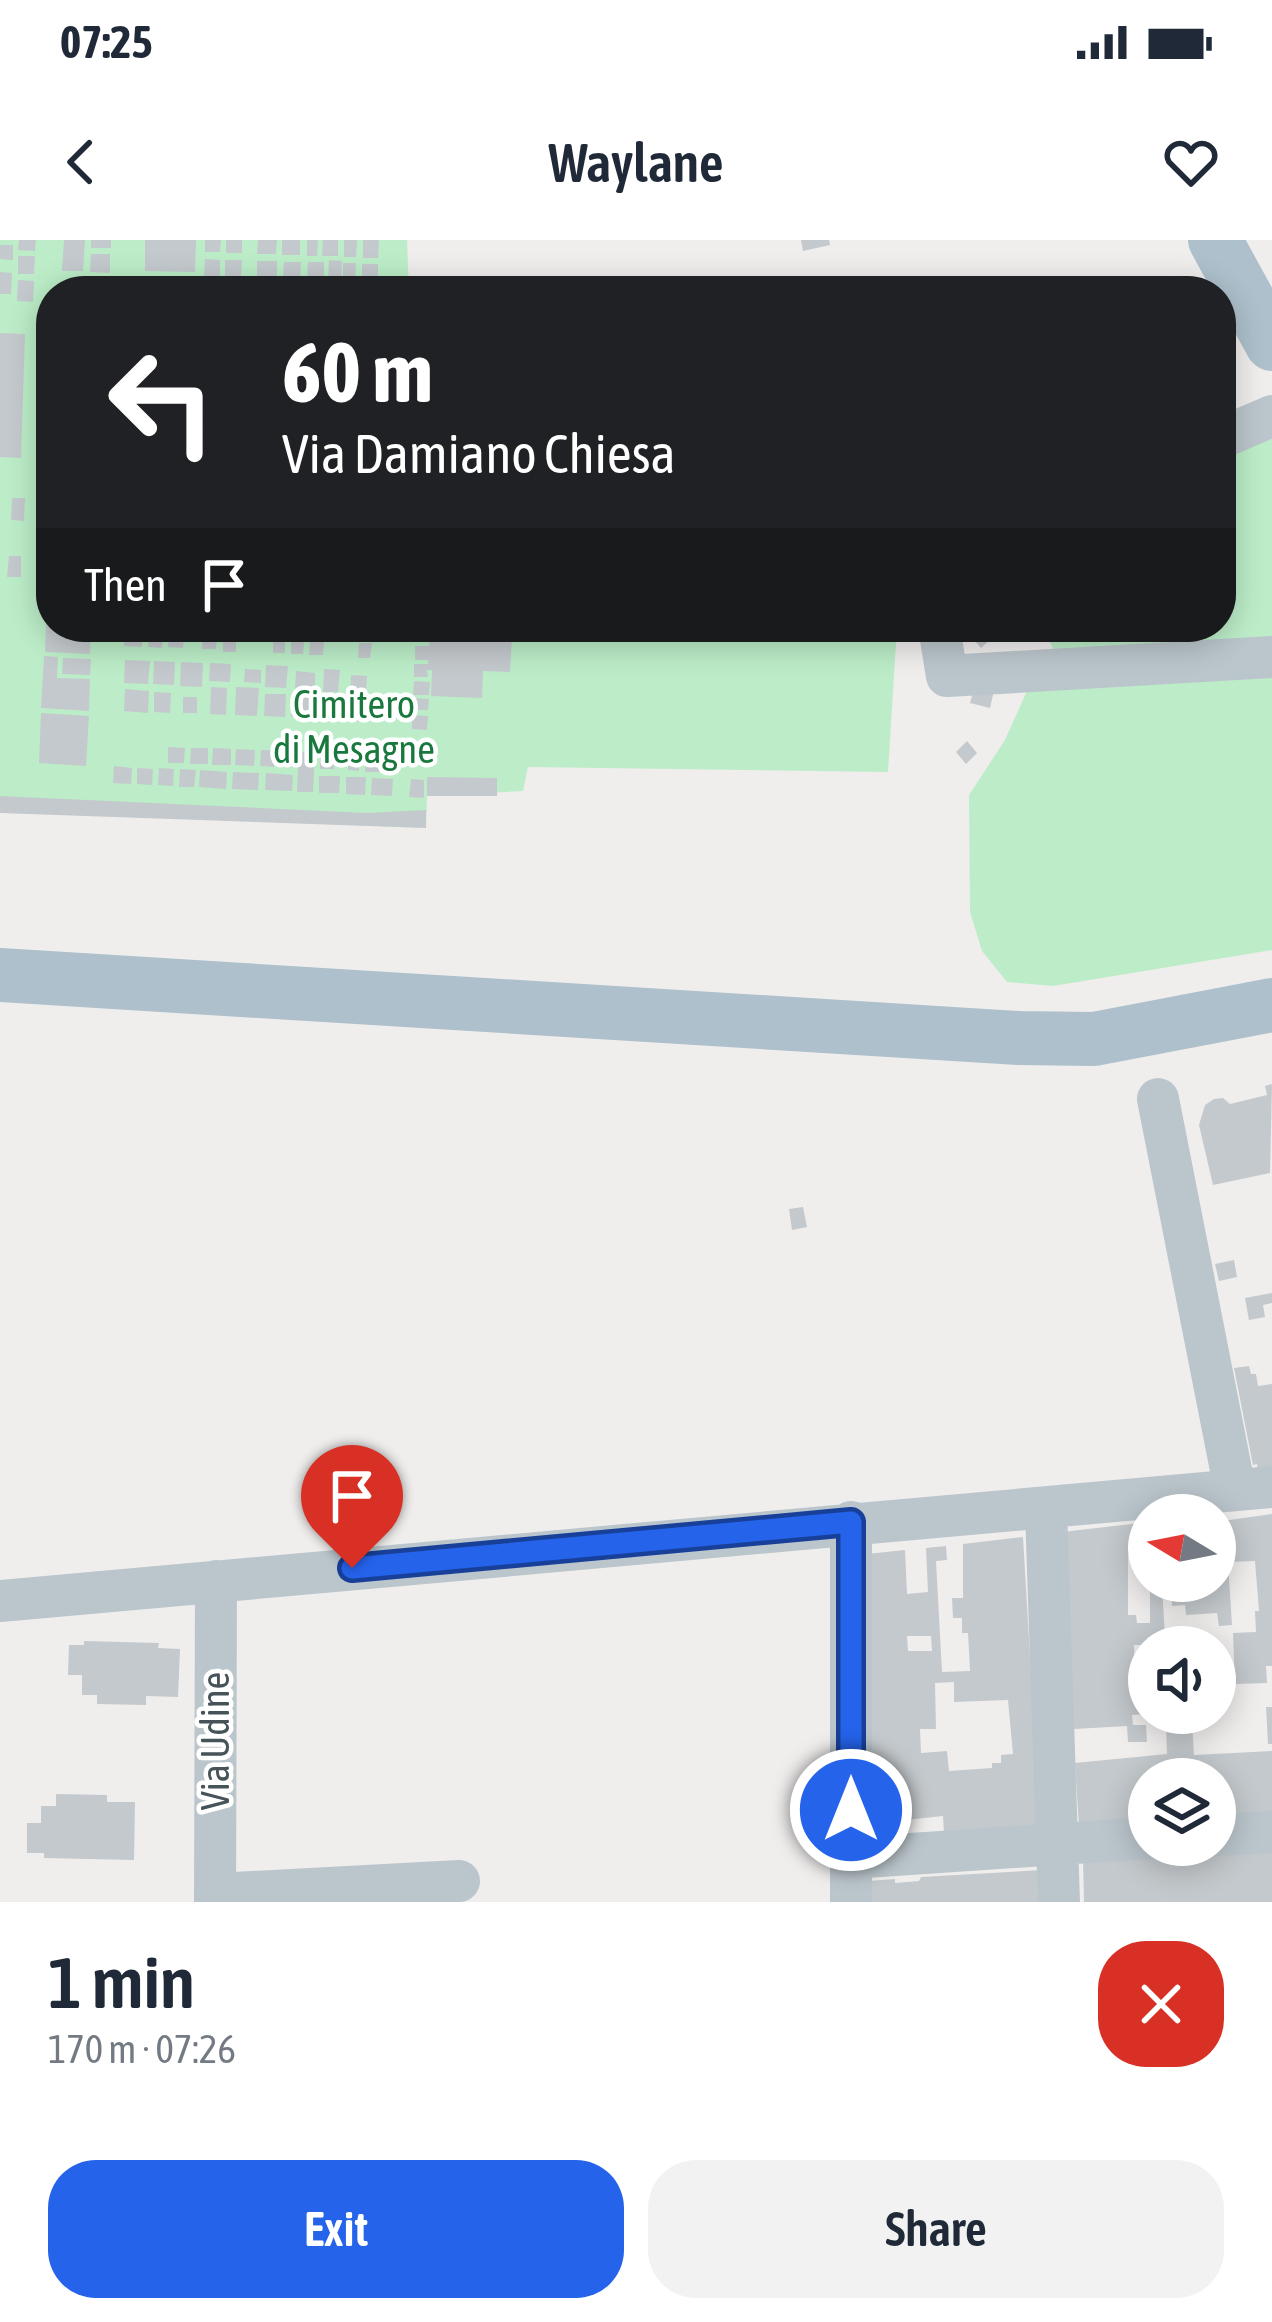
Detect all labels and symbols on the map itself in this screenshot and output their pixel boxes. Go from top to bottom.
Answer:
park label: Cimitero di Mesagne [273,682,435,771]
pin [301,1445,403,1568]
north arrow [1128,1494,1236,1602]
street label: Via Udine [193,1672,237,1810]
position arrow [788,1747,914,1873]

